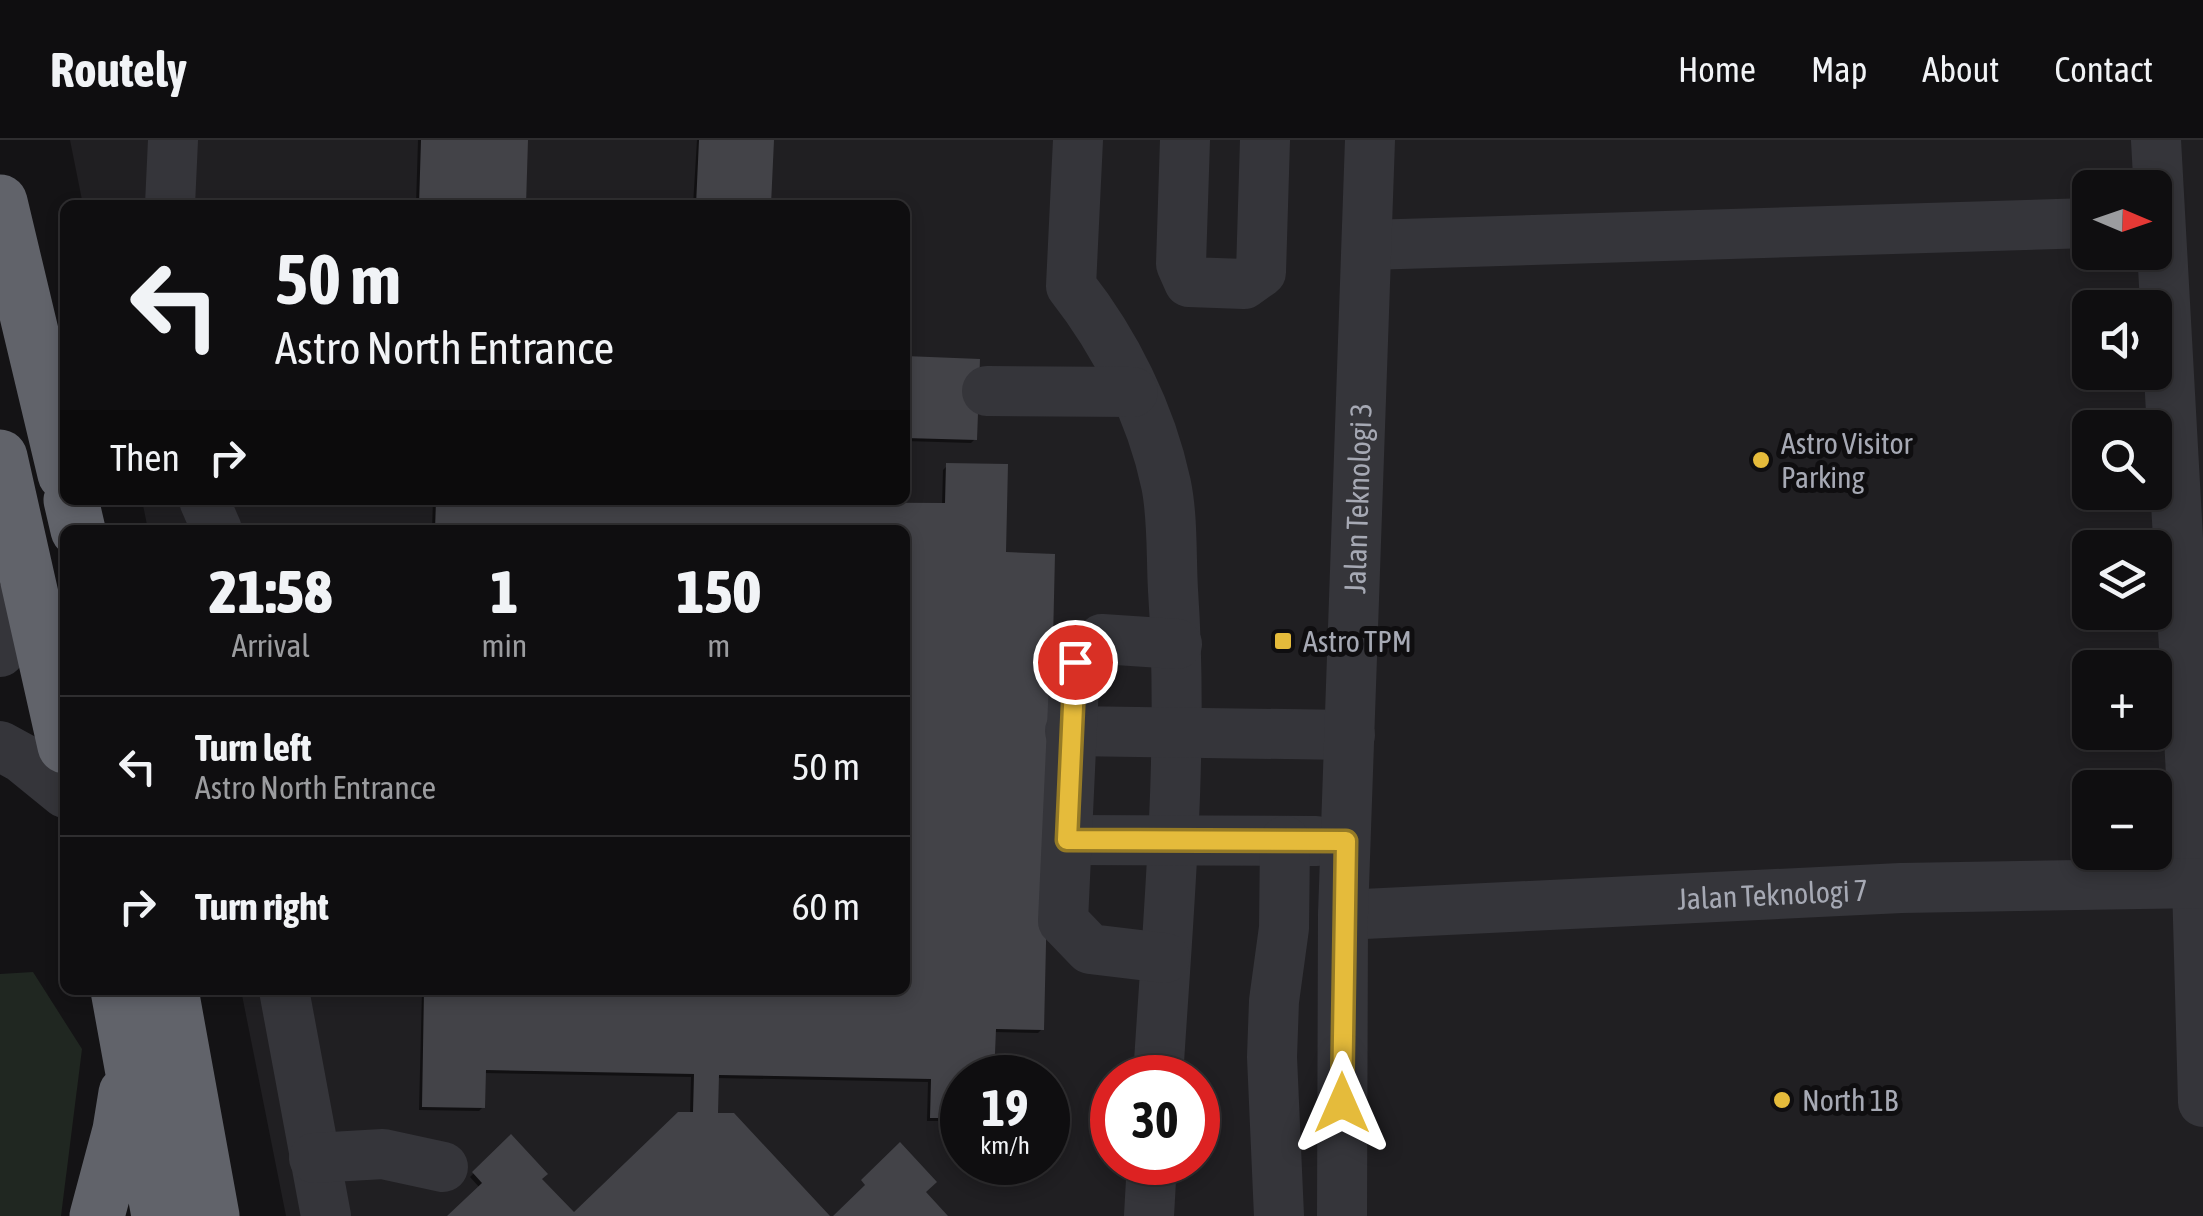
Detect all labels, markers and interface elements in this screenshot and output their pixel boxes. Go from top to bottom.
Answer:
text: Routely [50,42,187,97]
text: Home [1678,49,1756,89]
text: Map [1811,49,1867,89]
text: About [1922,49,1999,89]
text: Contact [2054,49,2153,89]
north arrow [2072,170,2172,270]
map controls [2072,170,2172,870]
text: 50 m [275,239,401,319]
icon: left [110,240,240,370]
button: sound [2072,290,2172,390]
text: Astro North Entrance [275,322,614,374]
street label: Jalan Teknologi 3 [1337,402,1378,594]
button: search [2072,410,2172,510]
place label: Astro Visitor Parking [1781,426,1914,494]
icon: right [200,430,255,485]
text: Then [110,436,180,479]
marker: Astro Visitor Parking [1750,449,1772,471]
button: layers [2072,530,2172,630]
text: 21:58 [209,557,332,626]
text: 1 [490,557,519,626]
text: 150 [676,557,761,626]
pin [1033,620,1118,705]
place label: Astro TPM [1303,624,1412,658]
text: Arrival [232,627,310,664]
text: min [481,627,527,664]
text: m [707,627,730,664]
marker: Astro TPM [1272,630,1294,652]
icon: arrive [1048,635,1103,690]
button: + [2072,650,2172,750]
text: Turn left [195,726,311,769]
icon: left [110,739,165,794]
text: 50 m [792,745,860,788]
text: Astro North Entrance [195,769,436,806]
button: − [2072,770,2172,870]
street label: Jalan Teknologi 7 [1676,873,1869,916]
icon: right [110,879,165,934]
text: Turn right [195,885,329,928]
text: 60 m [792,885,860,928]
position arrow [1290,1051,1394,1155]
speed limit sign: 30 [1090,1055,1220,1185]
text: 19 [981,1079,1028,1137]
place label: North 1B [1802,1083,1898,1117]
marker: North 1B [1771,1089,1793,1111]
text: km/h [980,1131,1030,1159]

